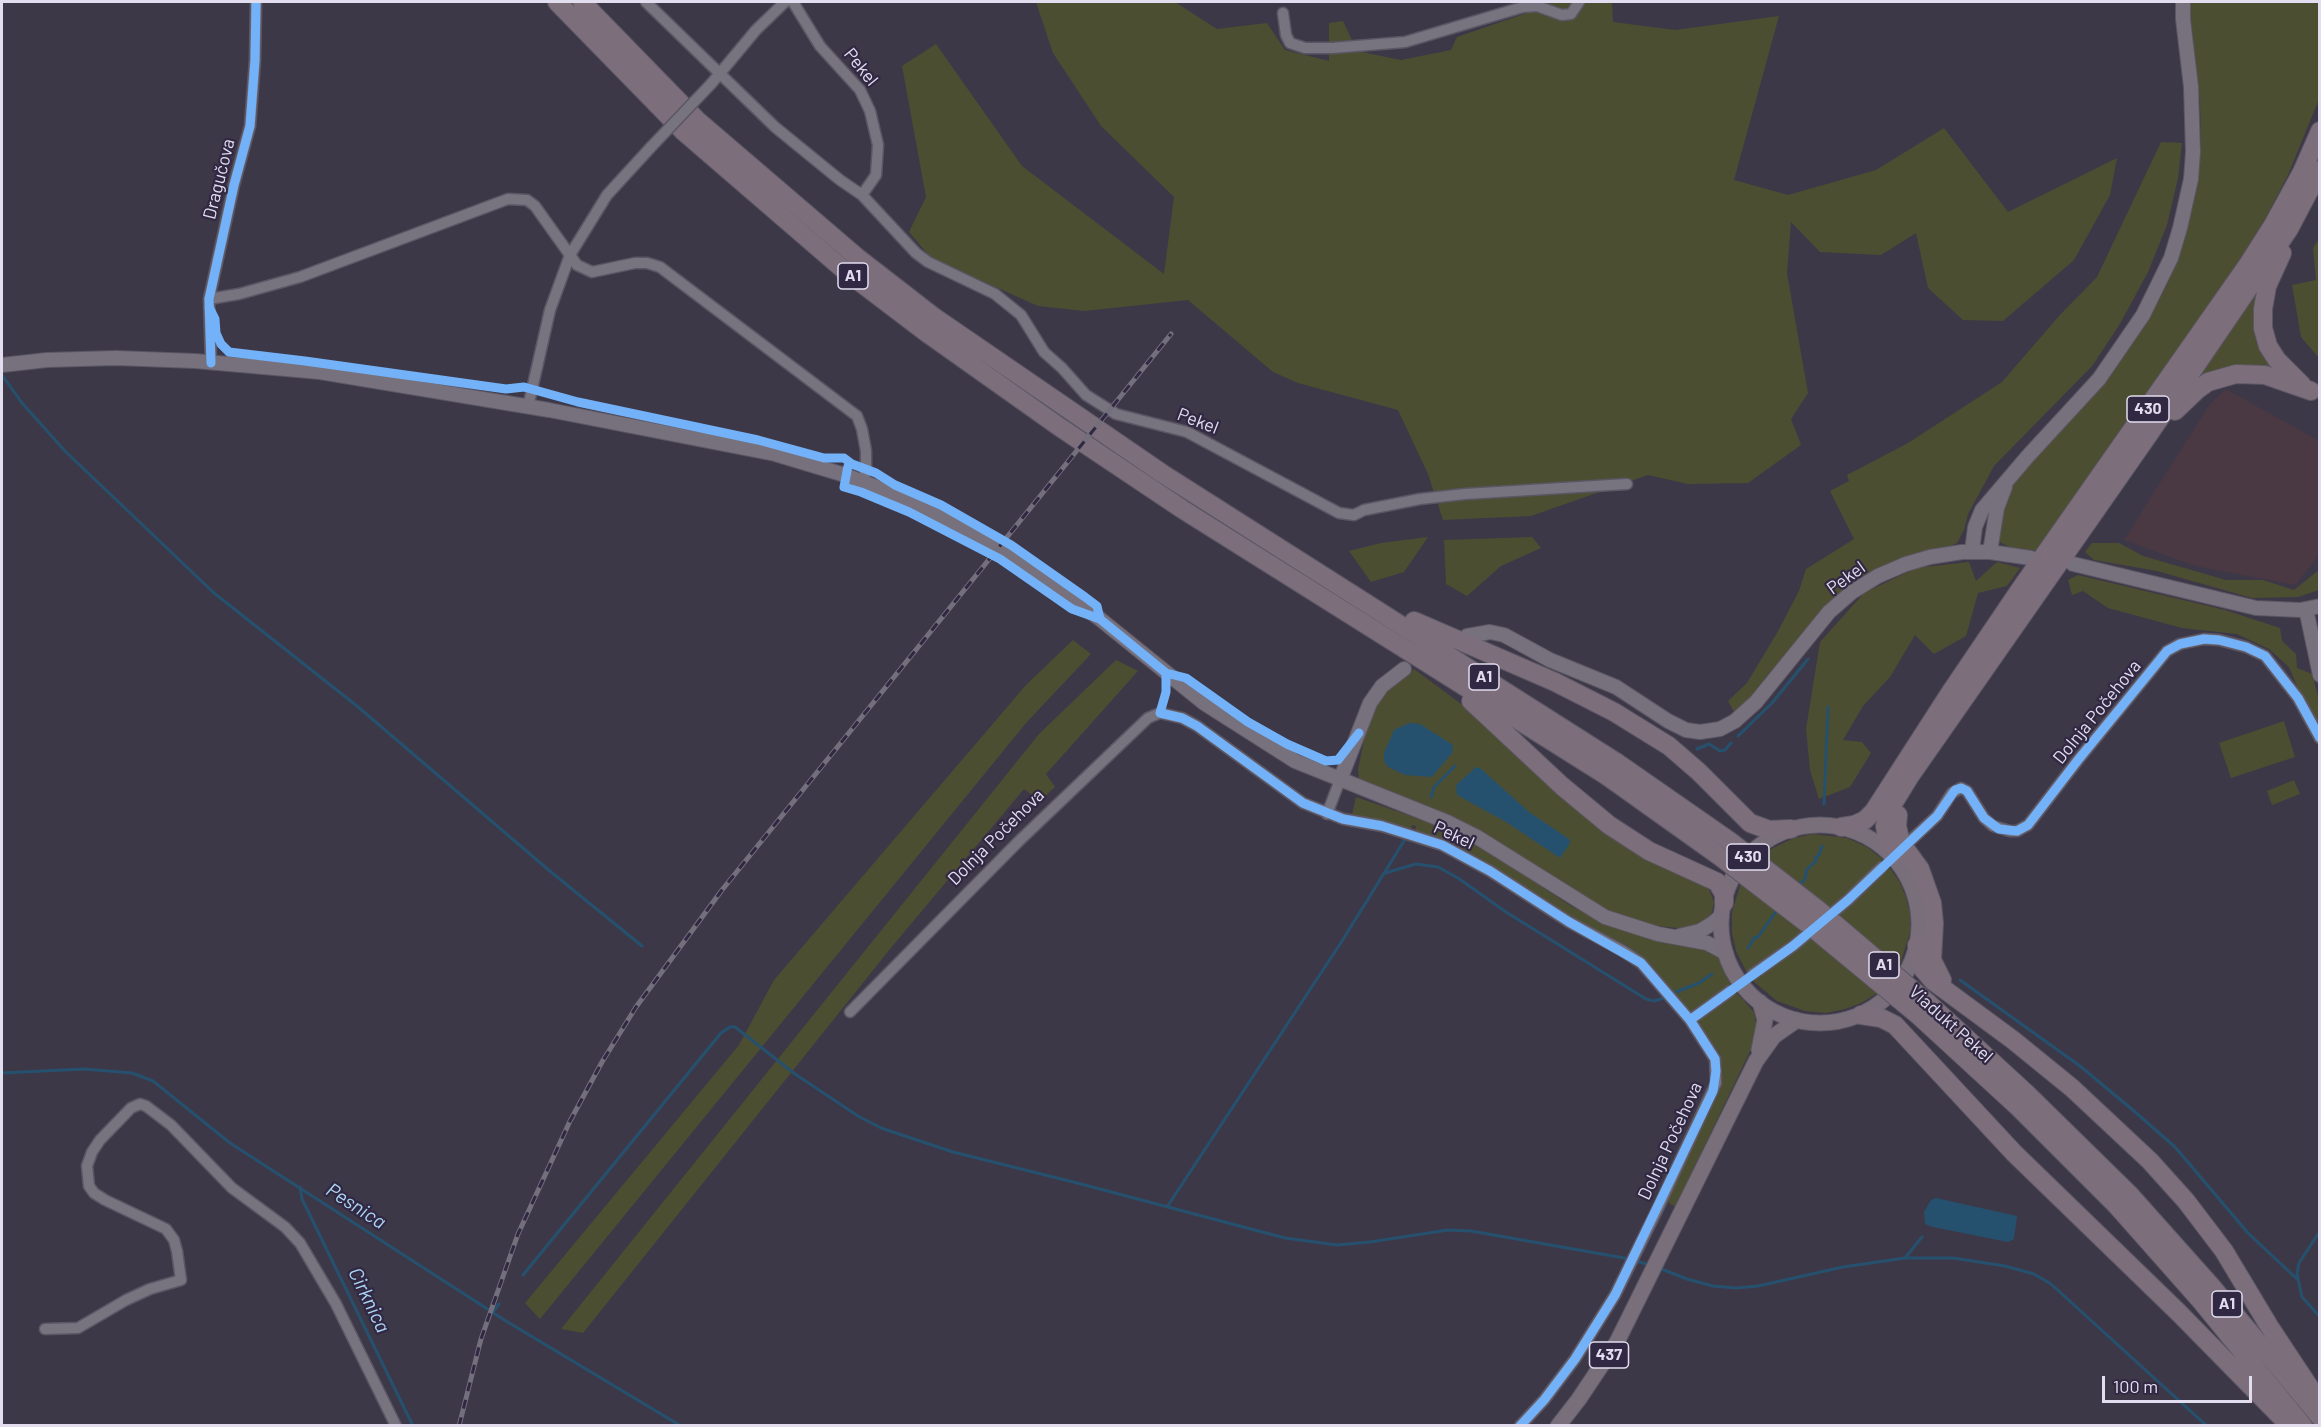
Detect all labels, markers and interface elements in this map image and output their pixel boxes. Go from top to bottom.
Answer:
street label: Pekel [839,44,883,90]
street label: Dragučova [199,136,239,222]
road number: A1 [838,263,868,289]
road number: 430 [2127,396,2169,422]
street label: Pekel [1174,403,1222,439]
street label: Pekel [1823,557,1869,599]
street label: Dolnja Počehova [2048,656,2146,768]
road number: A1 [1469,664,1499,690]
street label: Dolnja Počehova [943,784,1049,890]
street label: Pekel [1430,816,1478,854]
road number: 430 [1727,844,1769,870]
road number: A1 [1869,952,1899,978]
street label: Viadukt Pekel [1905,981,1997,1067]
street label: Dolnja Počehova [1633,1079,1707,1203]
water label: Pesnica [321,1178,391,1234]
water label: Cirknica [343,1263,395,1337]
road number: A1 [2212,1291,2242,1317]
road number: 437 [1590,1342,1628,1368]
scale bar [2105,1364,2255,1402]
text: 100 m [2113,1375,2158,1397]

